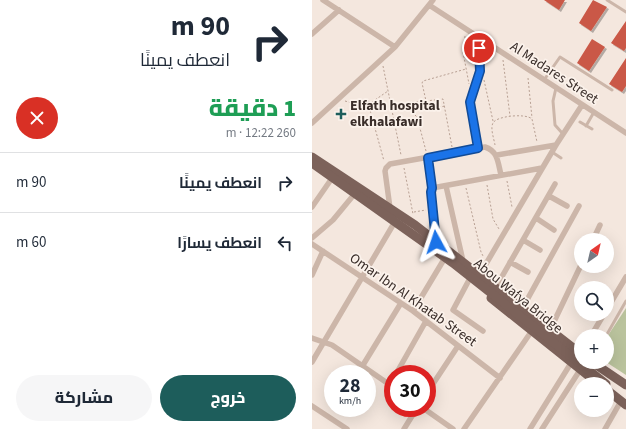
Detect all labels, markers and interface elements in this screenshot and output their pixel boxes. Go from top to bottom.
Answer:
text: 90 m [171,6,230,46]
icon: right [244,16,296,68]
pin [462,31,496,65]
icon: arrive [468,37,490,59]
street label: Al Madares Street [506,37,602,109]
text: انعطف يمينًا [140,48,230,73]
text: 1 دقيقة [209,91,296,126]
place label: Elfath hospital elkhalafawi [350,96,440,132]
button: close [16,97,58,139]
marker: Elfath hospital elkhalafawi [335,108,347,120]
text: 260 m · 12:22 [226,124,296,142]
text: 90 m [16,172,46,193]
icon: right [274,172,296,194]
text: انعطف يمينًا [179,173,262,194]
position arrow [415,221,457,263]
text: 60 m [16,232,46,253]
icon: left [274,232,296,254]
text: انعطف يسارًا [177,233,262,254]
north arrow [574,233,614,273]
map controls [574,233,614,417]
street label: Omar Ibn Al Khatab Street [345,248,481,352]
street label: Abou Wafya Bridge [469,254,567,338]
button: search [574,281,614,321]
button: + [574,329,614,369]
speed limit sign: 30 [384,365,436,417]
text: 28 [339,372,361,400]
button: مشاركة [16,375,152,421]
button: خروج [160,375,296,421]
button: − [574,377,614,417]
text: km/h [339,394,361,408]

